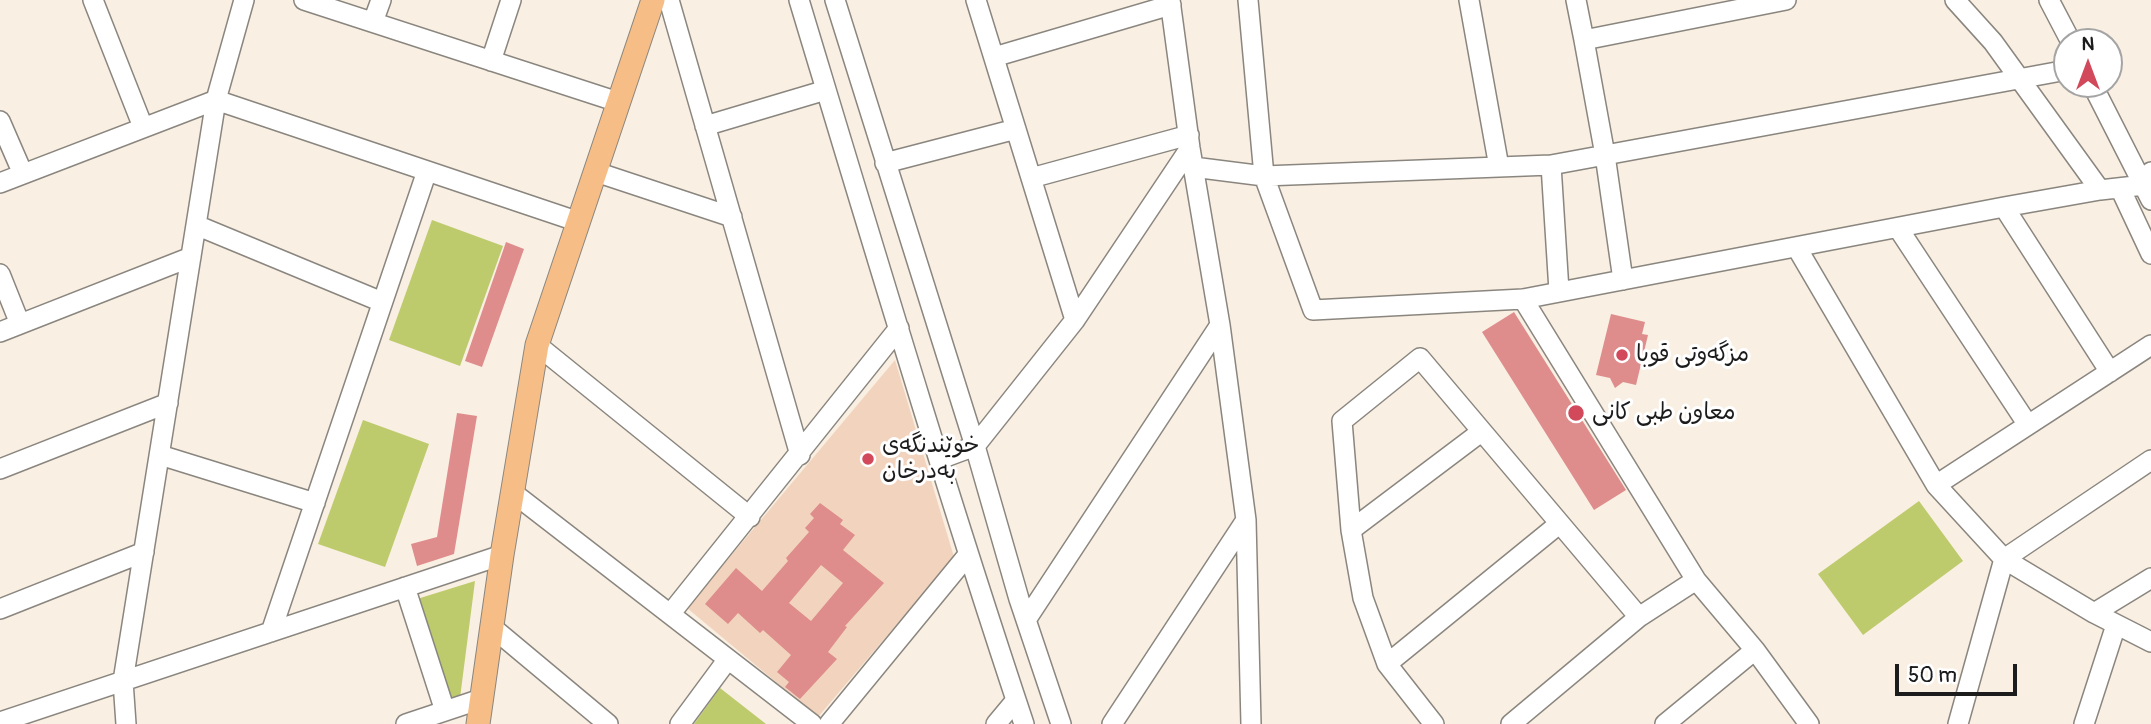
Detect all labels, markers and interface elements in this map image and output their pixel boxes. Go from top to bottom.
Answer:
north arrow [2053,28,2123,98]
text: N [2082,32,2094,56]
place label: مزگەوتی قوبا [1636,341,1749,369]
marker: مزگەوتی قوبا [1614,347,1630,363]
place label: معاون طبی کانی [1592,399,1735,427]
marker: معاون طبی کانی [1566,403,1586,423]
place label: خوێندنگەی بەدرخان [882,432,980,486]
marker: خوێندنگەی بەدرخان [860,451,876,467]
scale bar [1899,650,2022,694]
text: 50 m [1908,662,1957,689]

